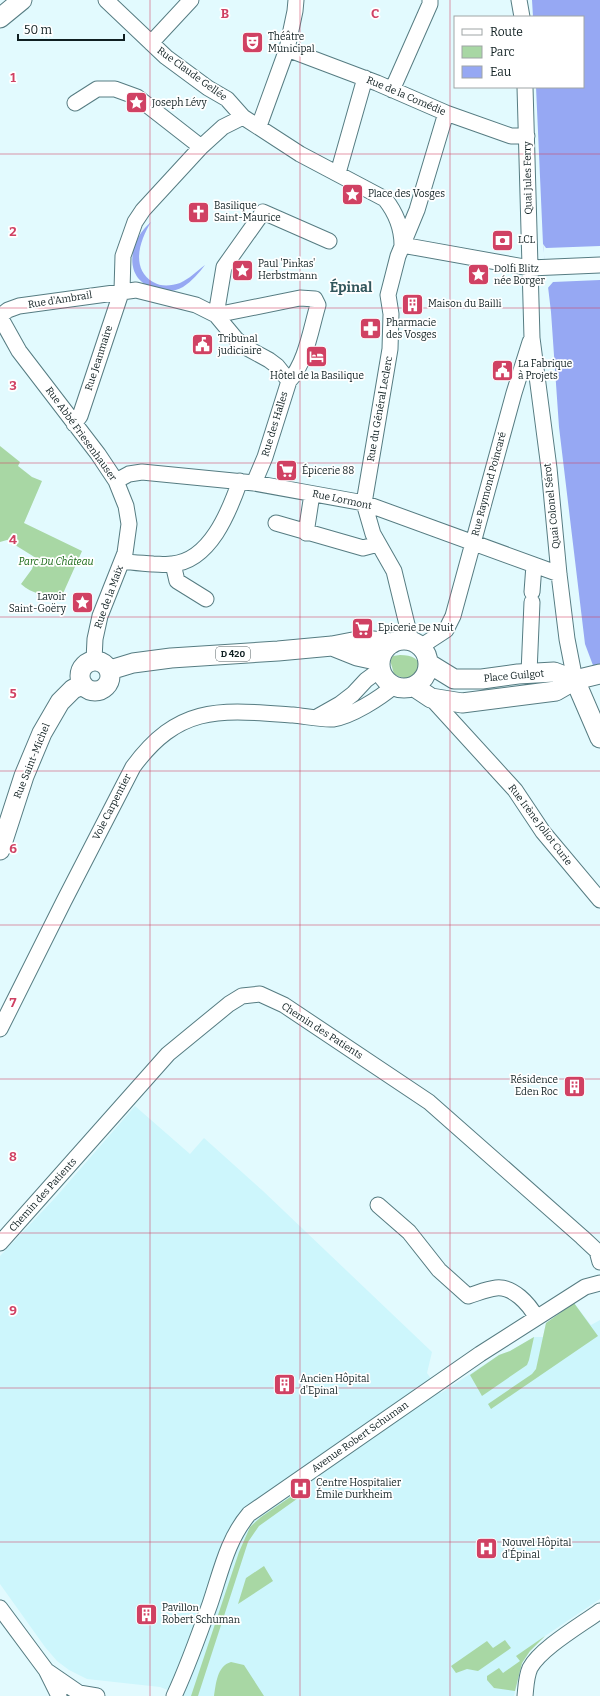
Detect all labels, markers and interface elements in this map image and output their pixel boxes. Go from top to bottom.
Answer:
text: B [221,6,229,21]
text: C [371,6,379,21]
scale bar [18,16,124,42]
legend [454,16,584,88]
text: 50 m [24,23,53,37]
text: Route [490,25,523,39]
theatre icon: Théâtre Municipal [240,30,266,56]
place label: Théâtre Municipal [268,30,315,55]
street label: Rue Claude Gellée [155,45,229,103]
text: Parc [490,45,515,59]
text: Eau [490,65,512,79]
text: 1 [10,70,16,85]
street label: Rue de la Comédie [365,74,447,118]
place icon: Joseph Lévy [124,90,150,116]
place label: Joseph Lévy [151,97,208,109]
street label: Quai Jules Ferry [521,141,535,215]
place icon: Place des Vosges [339,181,365,207]
place label: Place des Vosges [368,188,445,200]
church icon: Basilique Saint-Maurice [185,199,211,225]
place label: Basilique Saint-Maurice [214,200,281,224]
text: 2 [9,224,17,239]
bank icon: LCL [490,227,516,253]
place label: LCL [518,234,536,246]
place icon: Paul 'Pinkas' Herbstmann [229,257,255,283]
place label: Paul 'Pinkas' Herbstmann [258,258,318,282]
place icon: Dolfi Blitz née Borger [466,262,492,288]
place label: Dolfi Blitz née Borger [494,263,546,287]
district label: Épinal [330,278,373,296]
street label: Rue d'Ambrail [27,289,93,311]
building icon: Maison du Bailli [400,291,426,317]
place label: Maison du Bailli [428,298,502,310]
pharmacy icon: Pharmacie des Vosges [357,316,383,342]
place label: Pharmacie des Vosges [386,317,437,341]
street label: Rue Jeanmaire [83,324,115,392]
public building icon: Tribunal judiciaire [189,332,215,358]
place label: Tribunal judiciaire [217,333,262,357]
hotel icon: Hôtel de la Basilique [304,343,330,369]
street label: Rue du Général Leclerc [365,355,395,463]
public building icon: La Fabrique à Projets [489,357,515,383]
place label: La Fabrique à Projets [518,358,572,382]
place label: Hôtel de la Basilique [270,369,364,382]
text: 3 [9,378,17,393]
street label: Rue Abbé Friesenhauser [43,385,120,484]
street label: Rue des Halles [259,390,291,458]
street label: Rue Raymond Poincaré [469,431,509,537]
supermarket icon: Épicerie 88 [274,458,300,484]
street label: Quai Colonel Sérot [541,462,562,550]
place label: Épicerie 88 [302,463,354,477]
street label: Rue Lormont [311,488,373,512]
text: 4 [9,532,17,547]
park label: Parc Du Château [18,555,94,568]
street label: Rue de la Maix [92,563,126,630]
place icon: Lavoir Saint-Goëry [69,590,95,616]
place label: Lavoir Saint-Goëry [9,591,67,615]
supermarket icon: Epicerie De Nuit [349,615,375,641]
place label: Epicerie De Nuit [378,622,454,634]
road number: D 420 [216,647,250,661]
street label: Place Guilgot [483,667,545,685]
text: 5 [9,686,17,701]
street label: Rue Saint-Michel [11,721,53,800]
street label: Voie Carpentier [90,771,134,842]
street label: Rue Irène Joliot Curie [506,782,574,868]
text: 6 [9,841,17,856]
text: 7 [10,995,17,1010]
street label: Chemin des Patients [279,1000,365,1062]
building icon: Résidence Eden Roc [561,1073,587,1099]
place label: Résidence Eden Roc [510,1074,558,1098]
text: 8 [9,1149,17,1164]
street label: Chemin des Patients [7,1156,79,1234]
text: 9 [9,1303,17,1318]
building icon: Ancien Hôpital d'Epinal [272,1372,298,1398]
place label: Ancien Hôpital d'Epinal [300,1372,369,1397]
street label: Avenue Robert Schuman [309,1399,411,1475]
hospital icon: Centre Hospitalier Émile Durkheim [287,1476,313,1502]
place label: Centre Hospitalier Émile Durkheim [316,1477,402,1501]
hospital icon: Nouvel Hôpital d'Épinal [473,1536,499,1562]
place label: Nouvel Hôpital d'Épinal [502,1536,571,1561]
building icon: Pavillon Robert Schuman [134,1601,160,1627]
place label: Pavillon Robert Schuman [162,1602,241,1626]

